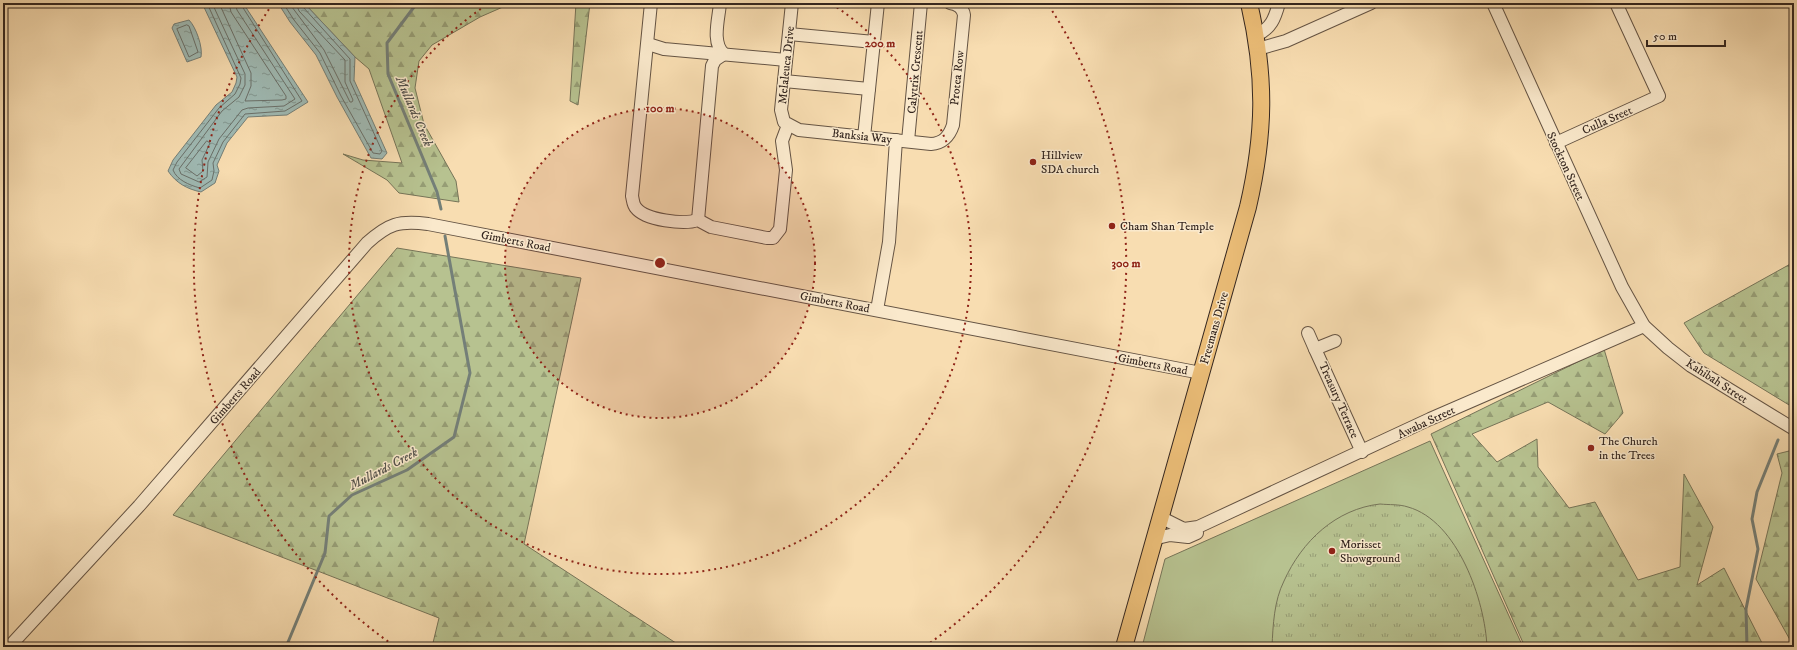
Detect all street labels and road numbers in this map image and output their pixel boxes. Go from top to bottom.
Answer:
street label: Melaleuca Drive [775,25,798,105]
street label: Calytrix Crescent [904,30,927,114]
street label: Protea Row [947,49,968,106]
street label: Culla Sreet [1580,103,1635,138]
street label: Banksia Way [831,126,893,147]
street label: Stockton Street [1543,130,1588,203]
street label: Gimberts Road [480,227,552,256]
street label: Gimberts Road [799,288,871,317]
street label: Freemans Drive [1197,290,1232,366]
street label: Gimberts Road [1117,350,1189,379]
street label: Kahibah Street [1683,356,1751,407]
street label: Treasury Terrace [1315,360,1362,441]
street label: Gimberts Road [206,365,264,428]
street label: Awaba Street [1395,403,1458,442]

